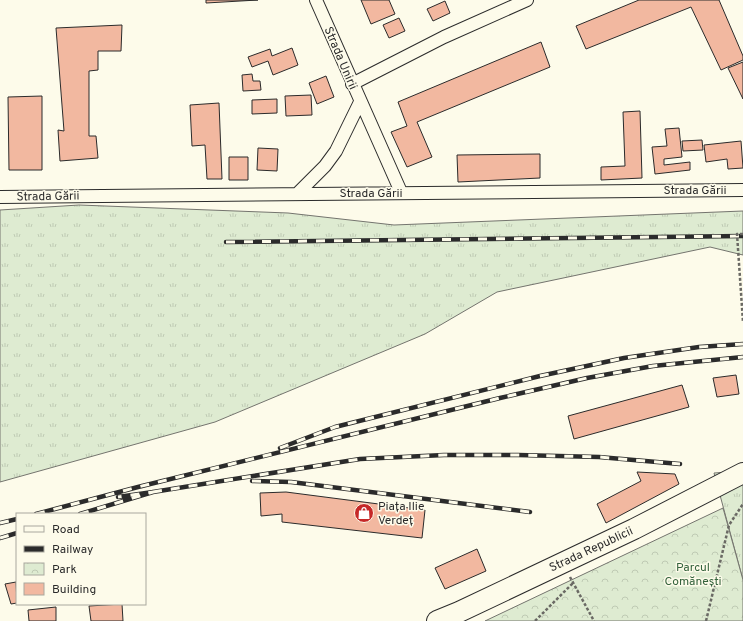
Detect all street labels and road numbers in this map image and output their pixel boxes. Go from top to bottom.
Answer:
street label: Strada Unirii [320,25,360,92]
street label: Strada Gării [663,183,727,199]
street label: Strada Gării [339,186,403,202]
street label: Strada Gării [16,188,80,206]
street label: Strada Republicii [547,523,636,576]

